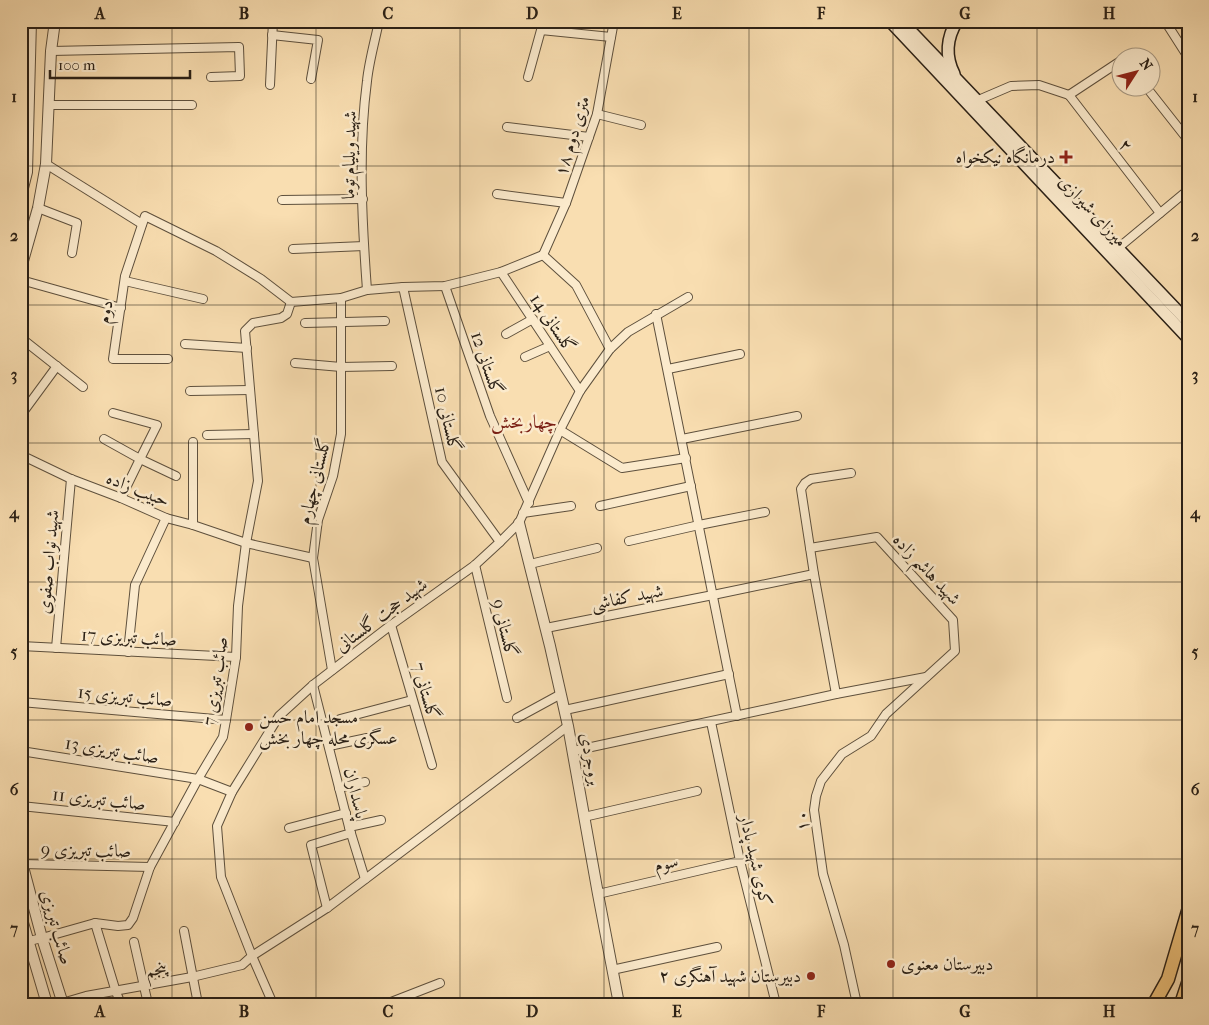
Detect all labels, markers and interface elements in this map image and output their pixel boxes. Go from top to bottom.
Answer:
text: A [94,4,106,23]
text: B [239,4,249,23]
text: C [383,4,394,23]
text: D [526,4,538,23]
text: E [672,4,682,23]
text: F [816,4,826,23]
text: G [959,4,971,23]
text: H [1103,4,1116,23]
scale bar [50,48,190,80]
north arrow [1112,48,1162,98]
text: N [1136,55,1156,74]
text: 100 m [58,56,96,74]
text: 1 [11,87,17,106]
text: 1 [1192,87,1198,106]
street label: ۱۸ متری دوم [550,93,599,180]
street label: شهید ویلیام توما [338,110,366,200]
street label: ۲ [1114,135,1137,156]
place label: درمانگاه نیکخواه [956,145,1055,168]
marker: درمانگاه نیکخواه [1059,150,1073,164]
street label: میرزای شیرازی [1054,171,1131,252]
text: 2 [10,226,18,245]
text: 2 [1191,226,1199,245]
street label: گلستانی 14 [525,289,581,357]
street label: دوم [93,299,123,326]
street label: گلستانی 12 [466,328,508,398]
text: 3 [11,365,17,385]
text: 3 [1192,365,1198,385]
street label: گلستانی 10 [430,384,466,454]
district label: چهاربخش [491,411,557,434]
street label: گلستانی چهارم [293,436,340,528]
street label: حبیب زاده [103,467,172,513]
text: 4 [8,503,20,523]
text: 4 [1189,503,1201,523]
street label: شهید نواب صفوی [33,509,65,615]
street label: شهید هاشم زاده [883,529,965,614]
street label: شهید حجت گلستانی [331,573,432,658]
street label: شهید کفاشی [589,580,665,617]
street label: گلستانی 9 [487,597,523,659]
street label: صائب تبریزی 17 [81,625,177,650]
street label: صائب تبریزی 7 [199,635,232,727]
text: 5 [11,642,18,661]
text: 5 [1192,642,1199,661]
street label: گلستانی 7 [407,660,445,722]
street label: صائب تبریزی 15 [77,682,173,711]
place label: مسجد امام حسن عسگری محله چهار بخش [259,707,398,750]
marker: مسجد امام حسن عسگری محله چهار بخش [243,721,255,733]
street label: بروجردی [576,731,605,787]
street label: صائب تبریزی 13 [64,733,160,768]
street label: پاسداران [337,766,372,823]
text: 6 [10,780,19,799]
text: 6 [1191,780,1200,799]
street label: صائب تبریزی 11 [51,784,147,815]
street label: کوی شهید پادار [732,810,776,909]
street label: ۱۰ [791,810,814,832]
street label: صائب تبریزی 9 [41,839,131,862]
street label: سوم [652,850,682,881]
street label: صائب تبریزی [36,887,77,967]
text: 7 [9,919,18,938]
text: 7 [1190,919,1199,938]
place label: دبیرستان معنوی [901,954,993,975]
street label: پنجم [143,957,171,988]
marker: دبیرستان معنوی [885,958,897,970]
place label: دبیرستان شهید آهنگری ۲ [659,965,801,988]
marker: دبیرستان شهید آهنگری ۲ [805,970,817,982]
text: A [94,1002,106,1021]
text: B [239,1002,249,1021]
text: C [383,1002,394,1021]
text: D [526,1002,538,1021]
text: E [672,1002,682,1021]
text: F [816,1002,826,1021]
text: G [959,1002,971,1021]
text: H [1103,1002,1116,1021]

